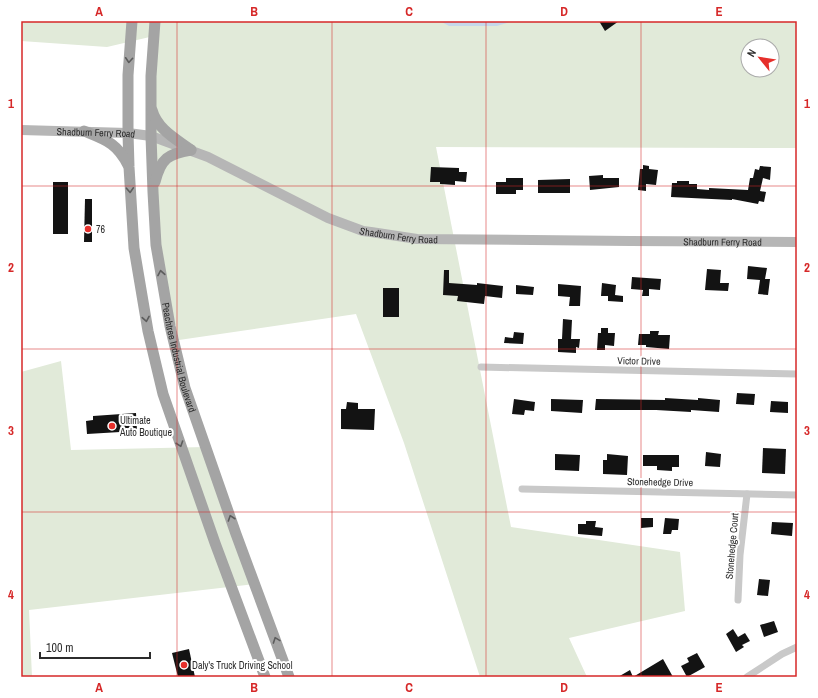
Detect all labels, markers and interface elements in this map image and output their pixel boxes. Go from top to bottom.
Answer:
text: A [95,3,103,20]
text: B [250,3,258,20]
text: C [405,3,413,20]
text: D [560,3,568,20]
text: E [715,3,723,20]
north arrow [740,38,780,78]
text: N [744,47,759,59]
one-way arrow [125,57,134,63]
text: 1 [8,95,14,112]
text: 1 [804,95,810,112]
street label: Shadburn Ferry Road [57,125,136,140]
one-way arrow [126,187,135,193]
place label: 76 [96,223,106,236]
marker: 76 [83,224,93,234]
street label: Shadburn Ferry Road [358,224,438,246]
street label: Shadburn Ferry Road [683,235,762,248]
text: 2 [8,259,14,276]
text: 2 [804,259,810,276]
one-way arrow [157,269,166,276]
street label: Peachtree Industrial Boulevard [160,301,199,414]
one-way arrow [141,316,150,322]
street label: Victor Drive [617,354,661,368]
place label: Ultimate Auto Boutique [119,414,172,439]
marker: Ultimate Auto Boutique [107,421,117,431]
text: 3 [8,422,14,439]
text: 3 [804,422,810,439]
one-way arrow [175,440,184,447]
street label: Stonehedge Drive [627,475,694,489]
street label: Stonehedge Court [723,512,741,580]
one-way arrow [227,515,235,522]
text: 4 [8,586,14,603]
text: 4 [804,586,810,603]
scale bar [40,634,150,660]
one-way arrow [272,637,281,644]
text: 100 m [46,640,73,656]
place label: Daly's Truck Driving School [192,659,293,672]
marker: Daly's Truck Driving School [179,660,189,670]
text: A [95,679,103,696]
text: B [250,679,258,696]
text: C [405,679,413,696]
text: D [560,679,568,696]
text: E [715,679,723,696]

